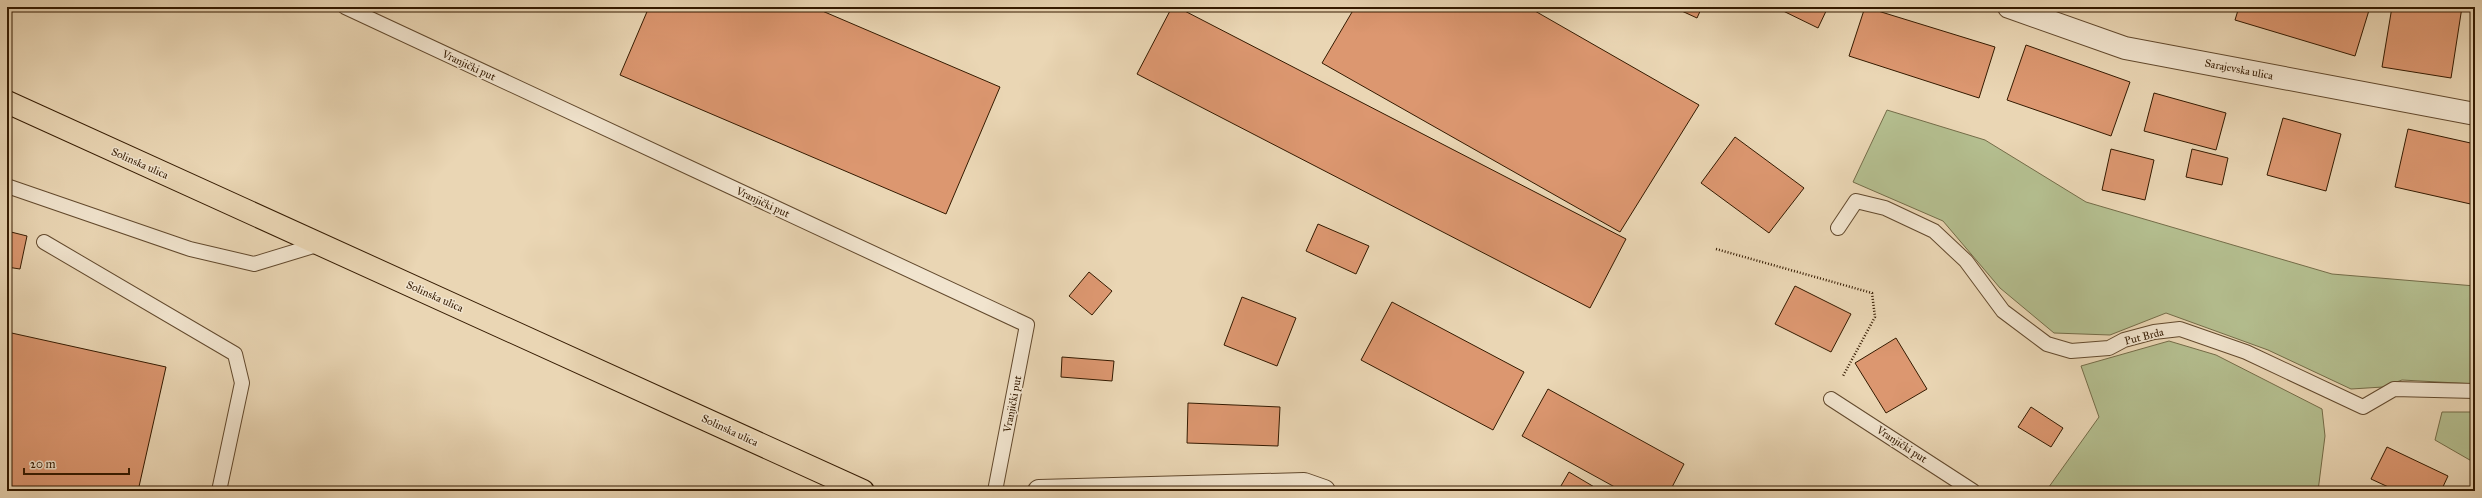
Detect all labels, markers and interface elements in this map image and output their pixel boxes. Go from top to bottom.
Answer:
street label: Vranjički put [439,47,498,84]
street label: Sarajevska ulica [2204,56,2275,83]
street label: Solinska ulica [109,145,171,182]
street label: Vranjički put [733,184,792,221]
street label: Solinska ulica [404,278,466,315]
street label: Put Brda [2123,325,2165,348]
street label: Vranjički put [1000,374,1024,435]
street label: Solinska ulica [699,412,761,449]
street label: Vranjički put [1873,423,1930,466]
scale bar [24,450,129,476]
text: 20 m [30,457,56,471]

